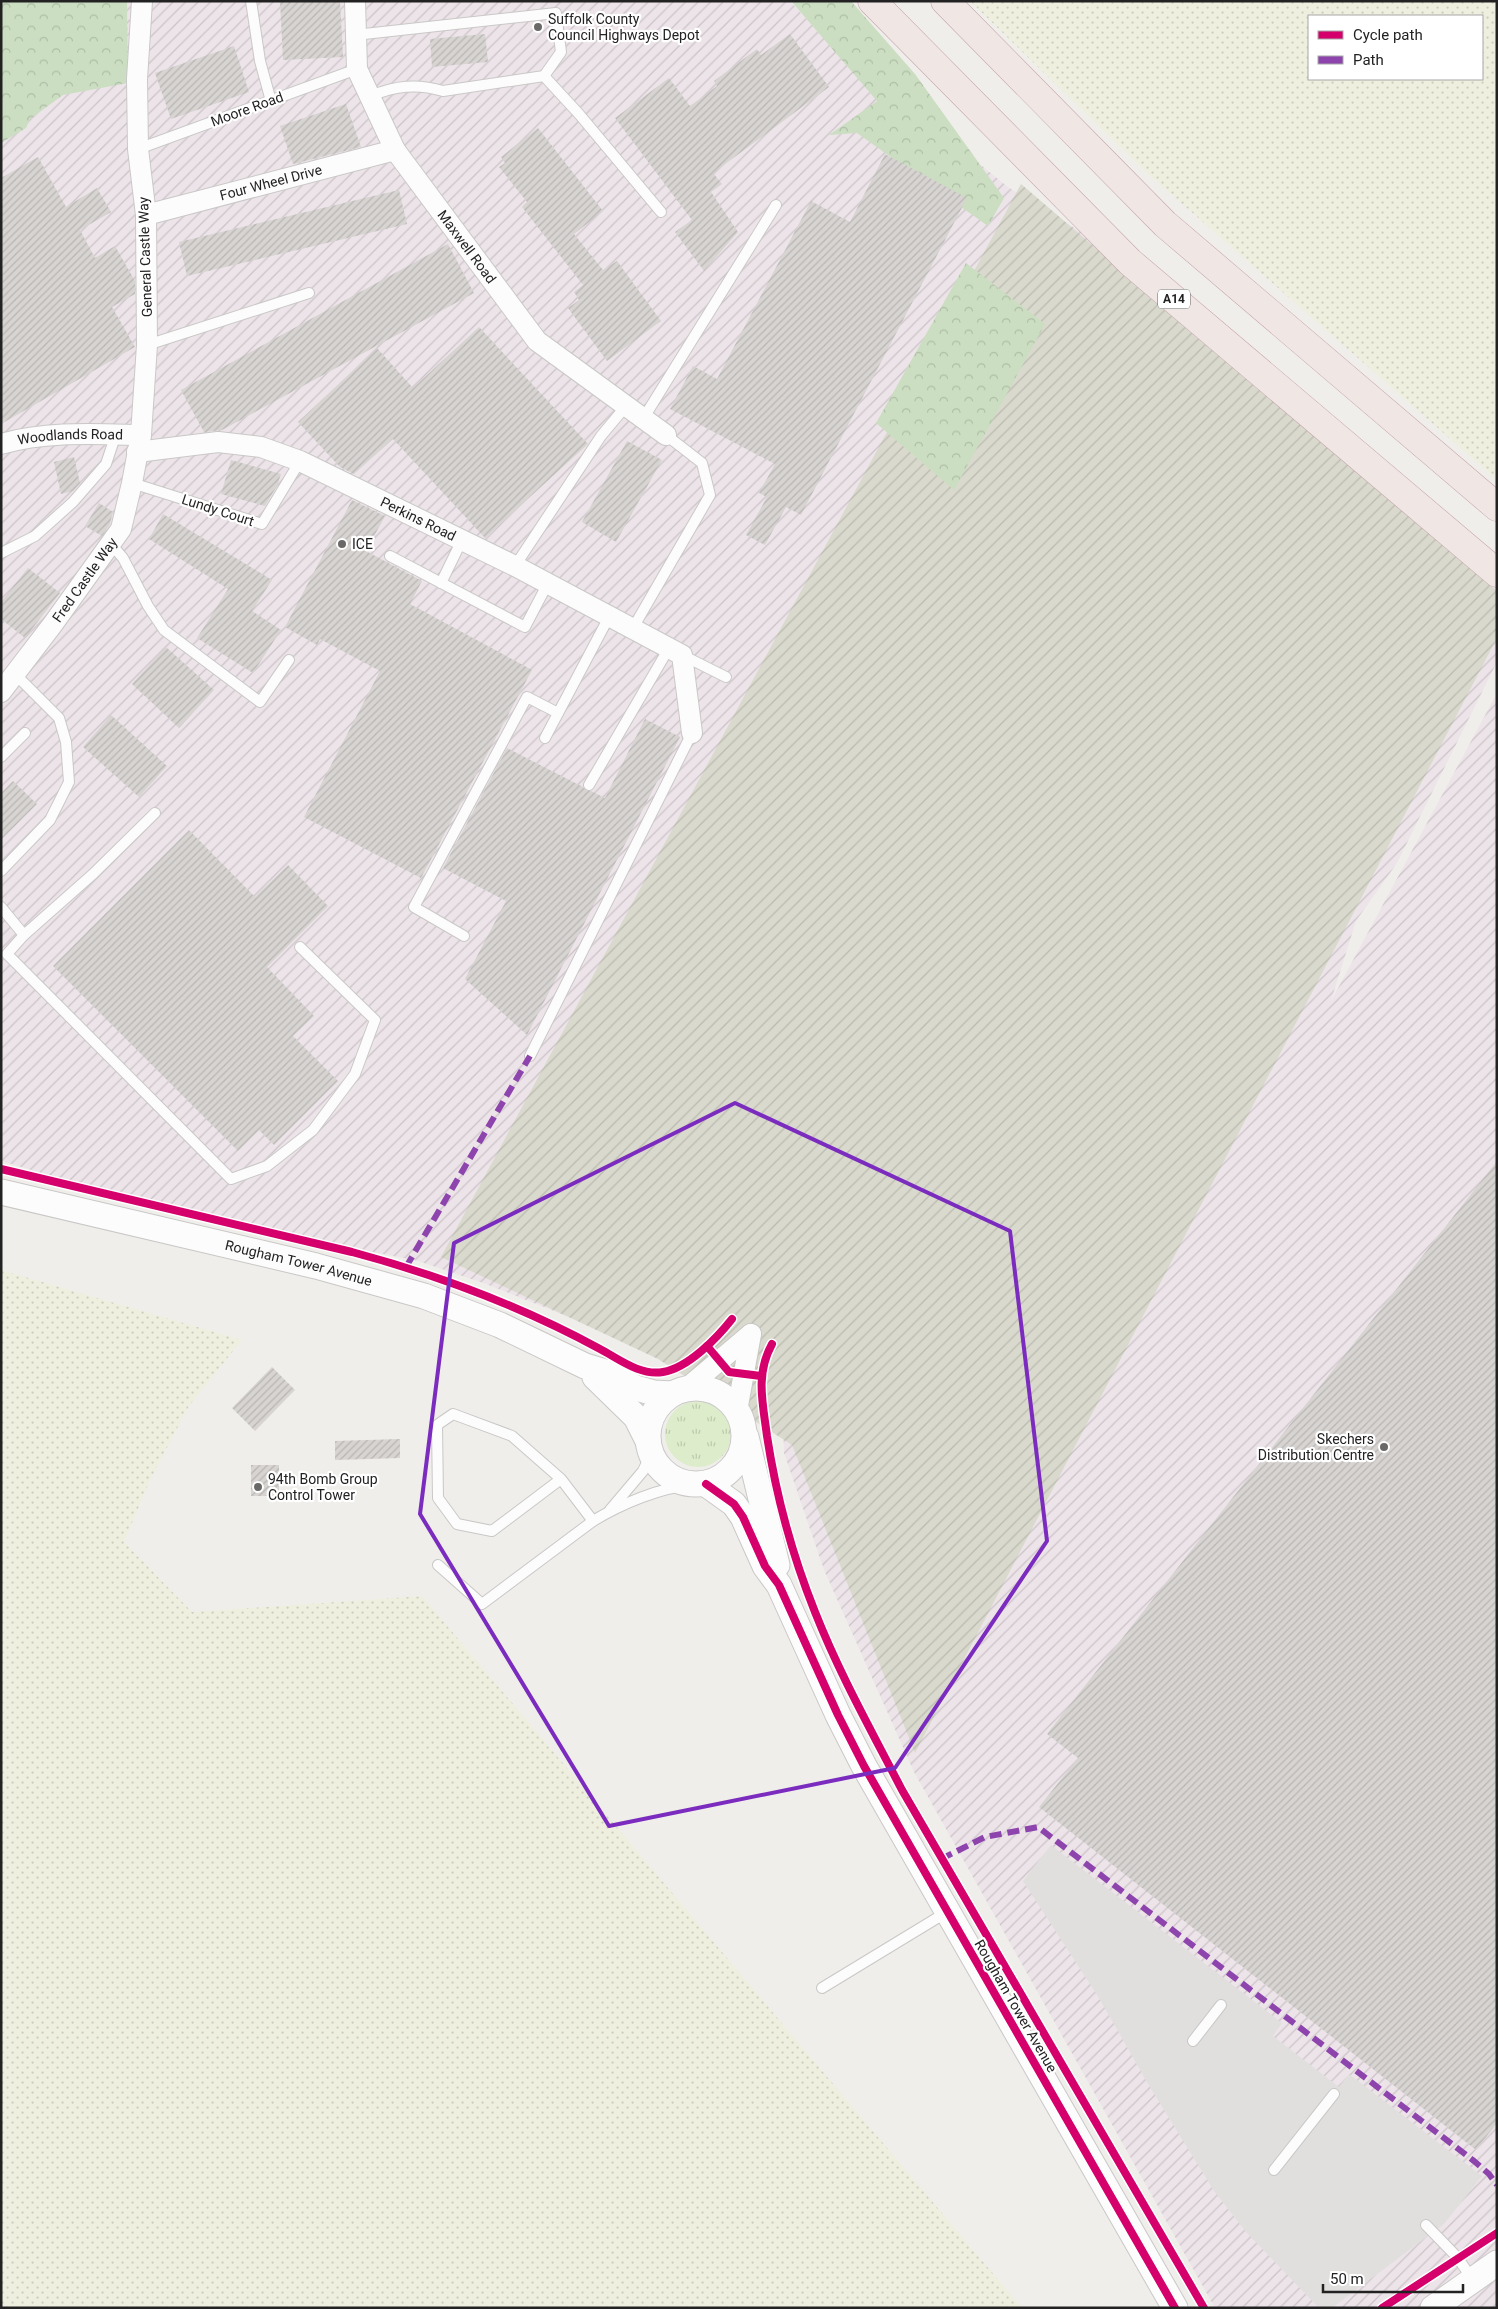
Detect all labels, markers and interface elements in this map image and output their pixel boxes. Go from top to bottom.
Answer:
place label: Suffolk County Council Highways Depot [548,11,700,43]
legend [1308,15,1483,80]
marker: Suffolk County Council Highways Depot [532,21,544,33]
text: Cycle path [1353,26,1423,44]
text: Path [1353,51,1384,69]
street label: Moore Road [209,89,285,129]
street label: Four Wheel Drive [218,161,324,203]
street label: General Castle Way [135,196,155,317]
street label: Maxwell Road [434,207,499,286]
road number: A14 [1158,290,1190,308]
street label: Woodlands Road [16,426,123,448]
street label: Lundy Court [180,491,257,529]
street label: Perkins Road [378,494,459,544]
street label: Fred Castle Way [49,534,121,625]
place label: ICE [352,536,373,552]
marker: ICE [336,538,348,550]
street label: Rougham Tower Avenue [224,1237,374,1289]
place label: Skechers Distribution Centre [1258,1431,1374,1463]
marker: Skechers Distribution Centre [1378,1441,1390,1453]
place label: 94th Bomb Group Control Tower [268,1471,378,1503]
marker: 94th Bomb Group Control Tower [252,1481,264,1493]
street label: Rougham Tower Avenue [971,1937,1061,2075]
scale bar [1323,2262,1463,2294]
text: 50 m [1330,2270,1364,2288]

